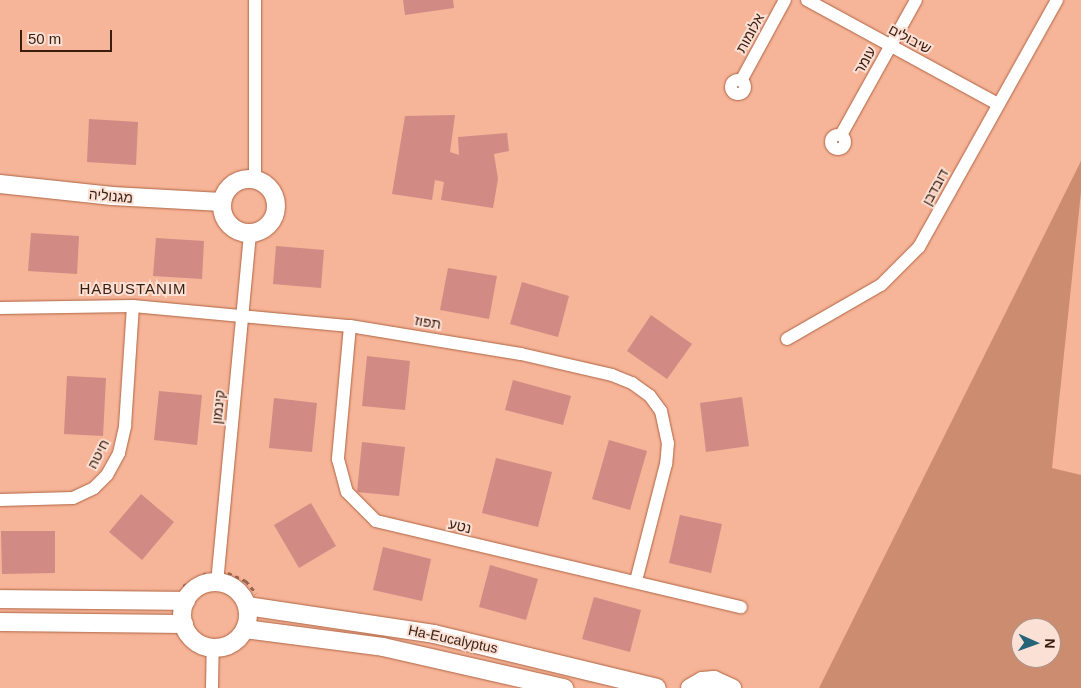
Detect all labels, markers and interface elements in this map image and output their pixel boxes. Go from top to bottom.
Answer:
street label: אלומות [732,10,768,56]
scale bar [22,20,115,52]
street label: שיבולים [886,21,934,57]
text: 50 m [28,30,61,47]
street label: עומר [851,43,879,77]
street label: דובדבן [918,166,952,208]
street label: מגנוליה [88,186,134,206]
district label: HABUSTANIM [78,280,188,298]
street label: תפוז [414,312,442,332]
street label: קינמון [208,389,228,425]
street label: חיטה [84,436,112,472]
street label: נטע [447,515,473,537]
north arrow [1011,618,1061,668]
street label: Ha-Eucalyptus [407,621,499,657]
text: N [1042,638,1058,649]

